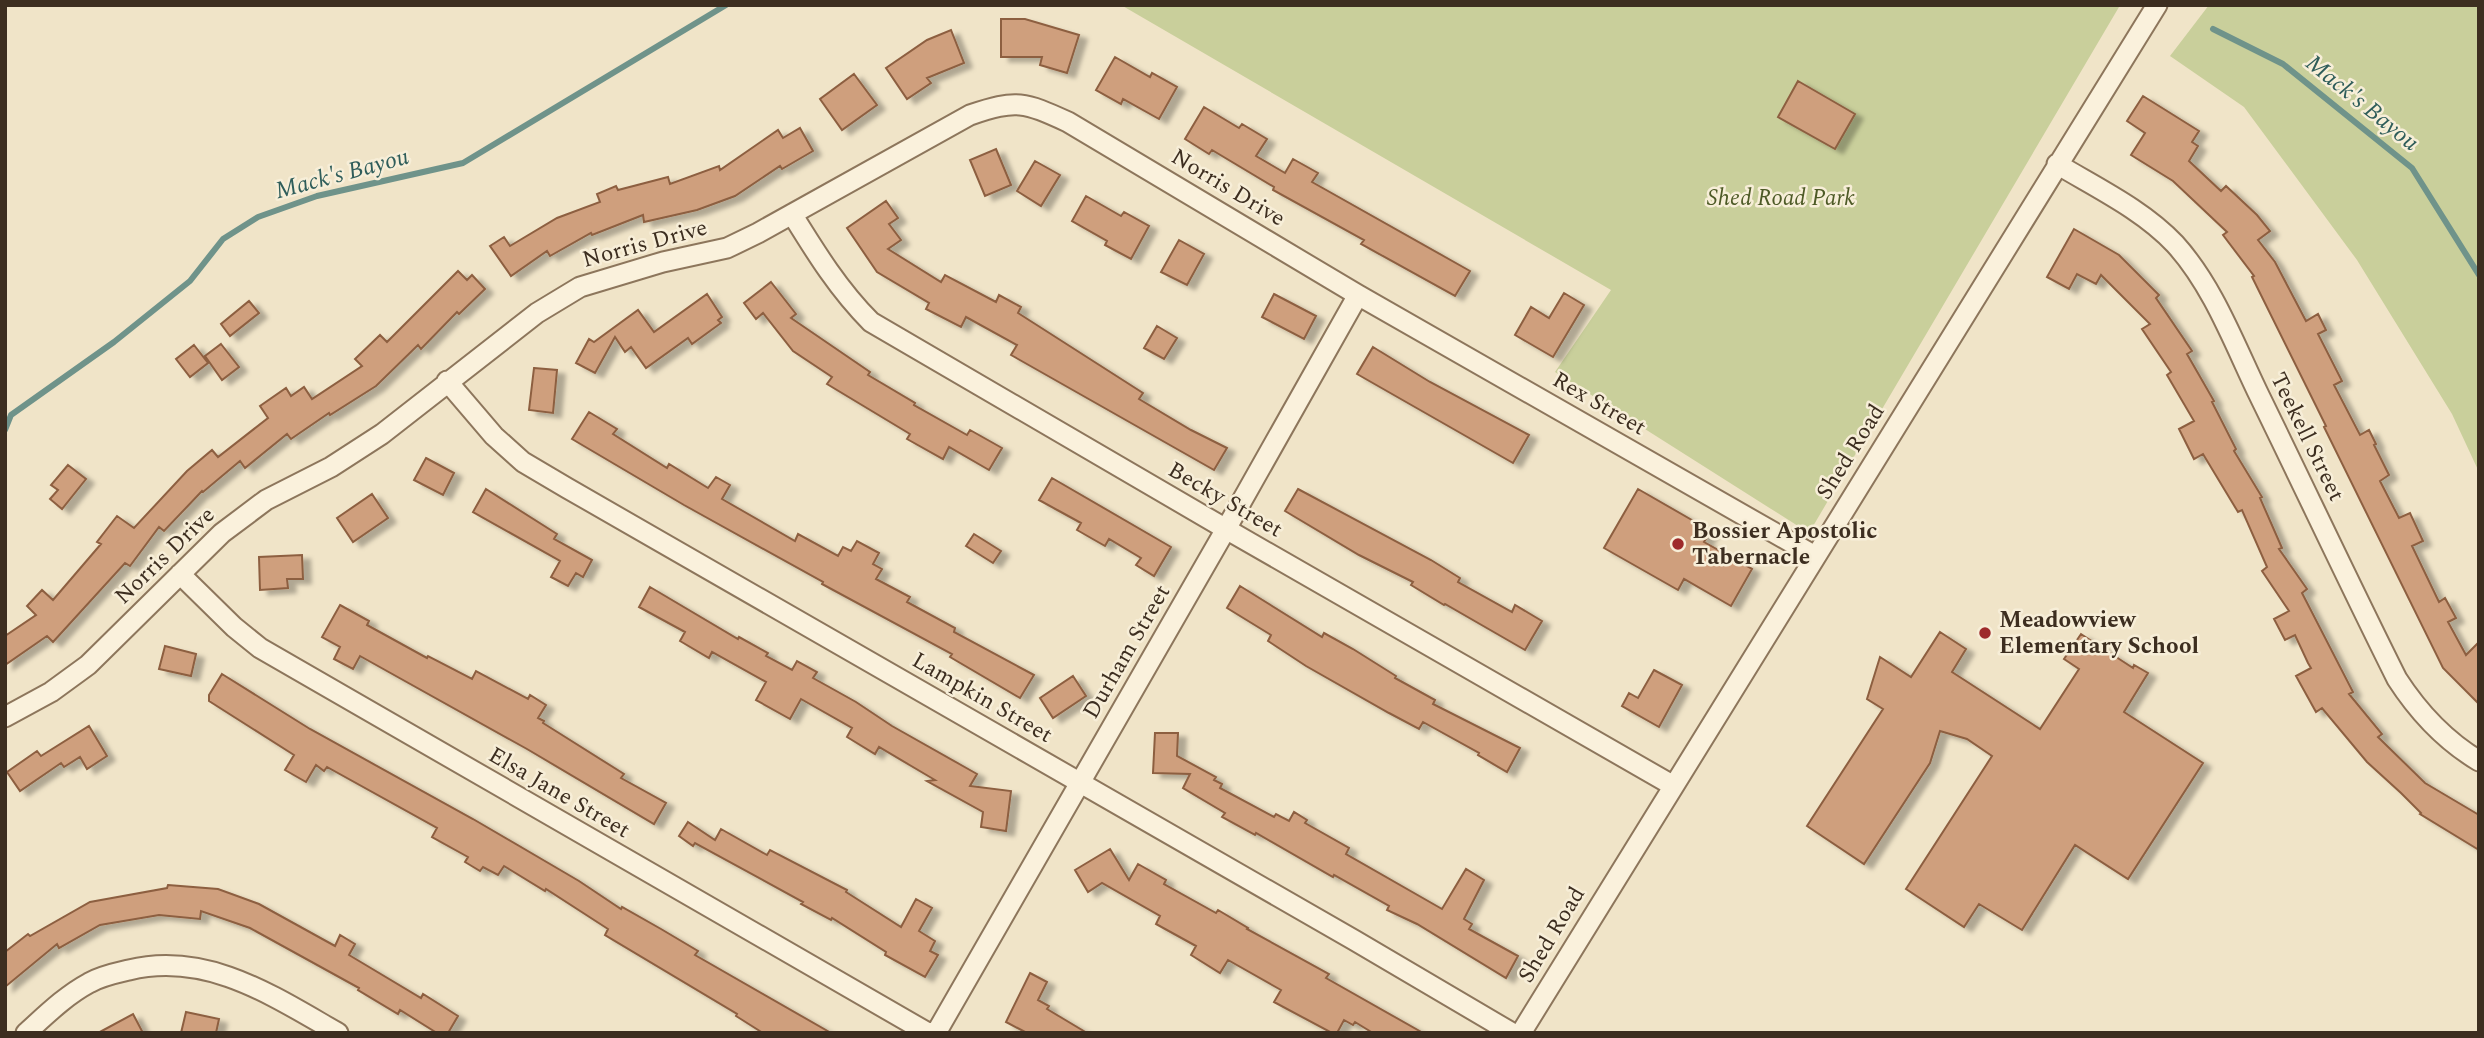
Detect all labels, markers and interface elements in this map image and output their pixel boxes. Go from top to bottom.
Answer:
water label: Mack's Bayou [2297,46,2427,160]
water label: Mack's Bayou [271,139,413,209]
street label: Norris Drive [1164,140,1292,236]
park label: Shed Road Park [1707,181,1855,216]
street label: Norris Drive [579,210,711,278]
street label: Rex Street [1545,363,1653,445]
street label: Teekell Street [2261,367,2353,507]
street label: Shed Road [1808,397,1894,507]
street label: Becky Street [1161,453,1289,547]
street label: Norris Drive [107,499,223,613]
place label: Bossier Apostolic Tabernacle [1692,514,1877,575]
marker: Bossier Apostolic Tabernacle [1670,536,1686,552]
street label: Durham Street [1074,578,1180,726]
place label: Meadowview Elementary School [1999,603,2199,664]
marker: Meadowview Elementary School [1977,625,1993,641]
street label: Lampkin Street [905,643,1059,753]
street label: Elsa Jane Street [481,738,637,848]
street label: Shed Road [1509,880,1595,990]

